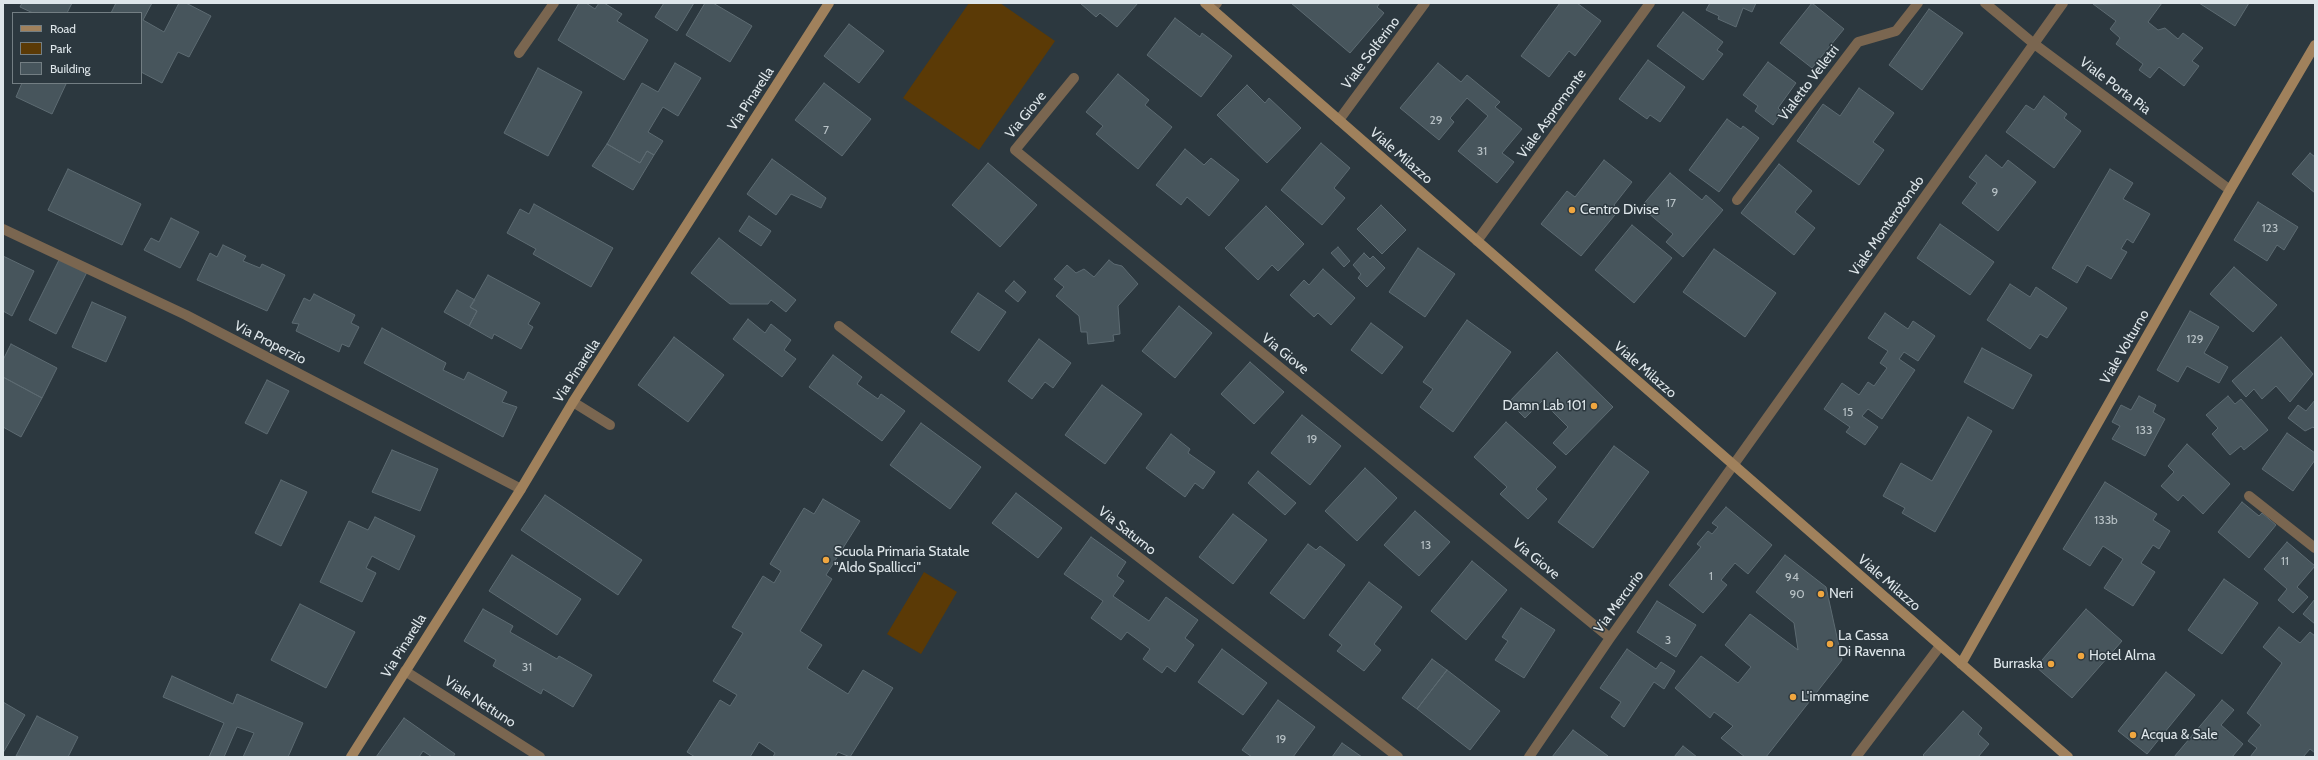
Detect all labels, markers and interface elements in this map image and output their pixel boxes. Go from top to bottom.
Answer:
legend [12,12,142,84]
street label: Viale Solferino [1338,14,1404,92]
text: Road [50,21,76,36]
text: Park [50,41,72,56]
street label: Vialetto Velletri [1775,42,1843,124]
street label: Viale Porta Pia [2076,54,2154,118]
text: Building [50,61,91,76]
street label: Via Pinarella [724,64,778,134]
street label: Viale Aspromonte [1514,66,1590,162]
street label: Via Giove [1002,88,1050,142]
house number: 29 [1429,113,1443,127]
house number: 7 [823,123,829,137]
street label: Viale Milazzo [1366,124,1436,188]
house number: 31 [1477,144,1487,158]
street label: Viale Monterotondo [1846,173,1928,279]
house number: 9 [1992,185,1998,199]
house number: 17 [1666,196,1676,210]
place label: Centro Divise [1580,202,1659,218]
marker: Centro Divise [1567,205,1577,215]
house number: 123 [2262,221,2278,235]
street label: Viale Volturno [2097,307,2153,387]
street label: Via Properzio [231,318,309,368]
street label: Via Giove [1258,330,1312,378]
house number: 129 [2186,332,2204,346]
street label: Via Pinarella [550,336,604,406]
street label: Viale Milazzo [1610,338,1680,402]
place label: Damn Lab 101 [1502,398,1586,414]
marker: Damn Lab 101 [1589,401,1599,411]
house number: 15 [1843,405,1853,419]
house number: 133 [2136,423,2152,437]
house number: 19 [1307,432,1317,446]
street label: Via Saturno [1095,503,1159,559]
house number: 133b [2094,513,2118,527]
street label: Via Giove [1509,535,1563,583]
house number: 13 [1421,538,1431,552]
place label: Scuola Primaria Statale "Aldo Spallicci" [834,544,969,576]
street label: Viale Milazzo [1854,551,1924,615]
house number: 11 [2281,554,2289,568]
marker: Scuola Primaria Statale "Aldo Spallicci" [821,555,831,565]
street label: Via Mercurio [1591,567,1647,637]
house number: 1 [1709,569,1713,583]
house number: 94 [1785,570,1799,584]
place label: Neri [1829,586,1853,602]
house number: 90 [1789,587,1805,601]
marker: Neri [1816,589,1826,599]
street label: Via Pinarella [378,611,430,681]
place label: La Cassa Di Ravenna [1838,628,1905,660]
house number: 3 [1665,633,1671,647]
marker: La Cassa Di Ravenna [1825,639,1835,649]
place label: Hotel Alma [2089,648,2155,664]
marker: Hotel Alma [2076,651,2086,661]
place label: Burraska [1993,656,2043,672]
marker: Burraska [2046,659,2056,669]
house number: 31 [522,660,532,674]
street label: Viale Nettuno [441,673,519,731]
place label: L'immagine [1801,689,1869,705]
marker: L'immagine [1788,692,1798,702]
place label: Acqua & Sale [2141,727,2218,743]
marker: Acqua & Sale [2128,730,2138,740]
house number: 19 [1276,732,1286,746]

